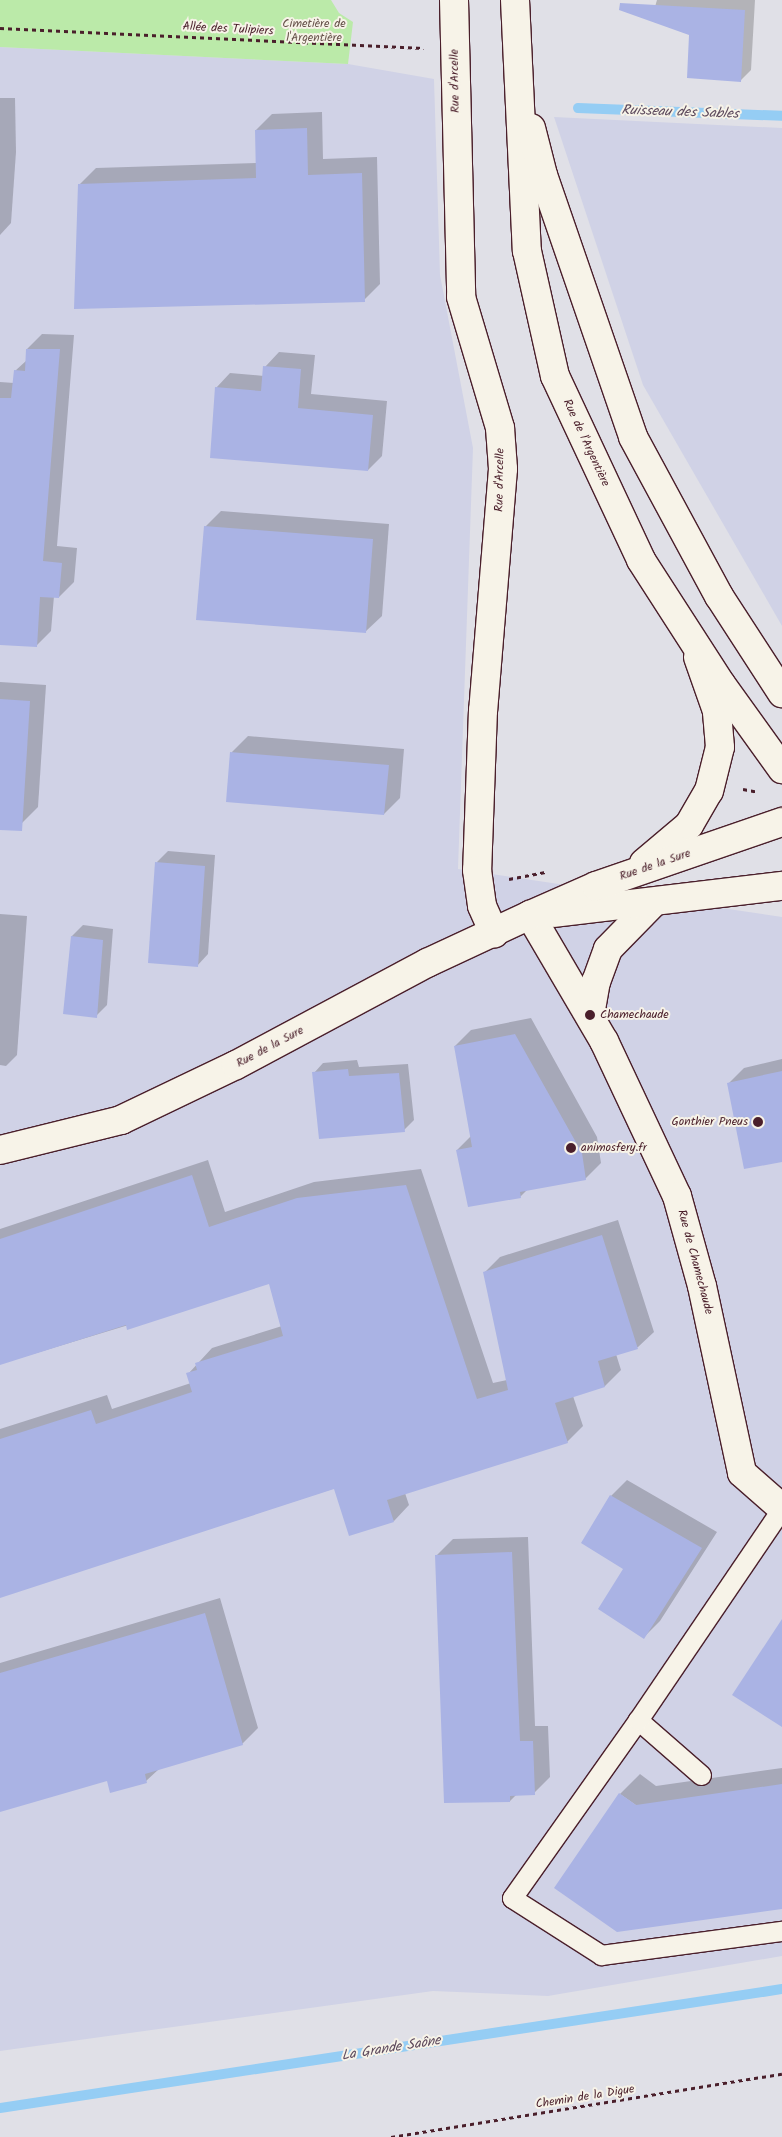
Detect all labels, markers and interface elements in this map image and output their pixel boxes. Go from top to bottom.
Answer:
park label: Cimetière de l'Argentière [282,17,346,45]
street label: Allée des Tulipiers [182,19,274,39]
street label: Rue d'Arcelle [447,49,463,113]
water label: Ruisseau des Sables [621,102,739,122]
street label: Rue de l'Argentière [559,397,613,489]
street label: Rue d'Arcelle [492,448,508,512]
street label: Rue de la Sure [618,846,692,884]
place label: Chamechaude [600,1008,669,1022]
marker: Chamechaude [584,1009,596,1021]
street label: Rue de la Sure [234,1023,306,1071]
place label: Gonthier Pneus [672,1115,748,1129]
marker: Gonthier Pneus [752,1116,764,1128]
place label: animosfery.fr [581,1141,647,1155]
marker: animosfery.fr [565,1142,577,1154]
street label: Rue de Chamechaude [674,1208,716,1316]
water label: La Grande Saône [340,2032,442,2064]
street label: Chemin de la Digue [535,2082,635,2112]

